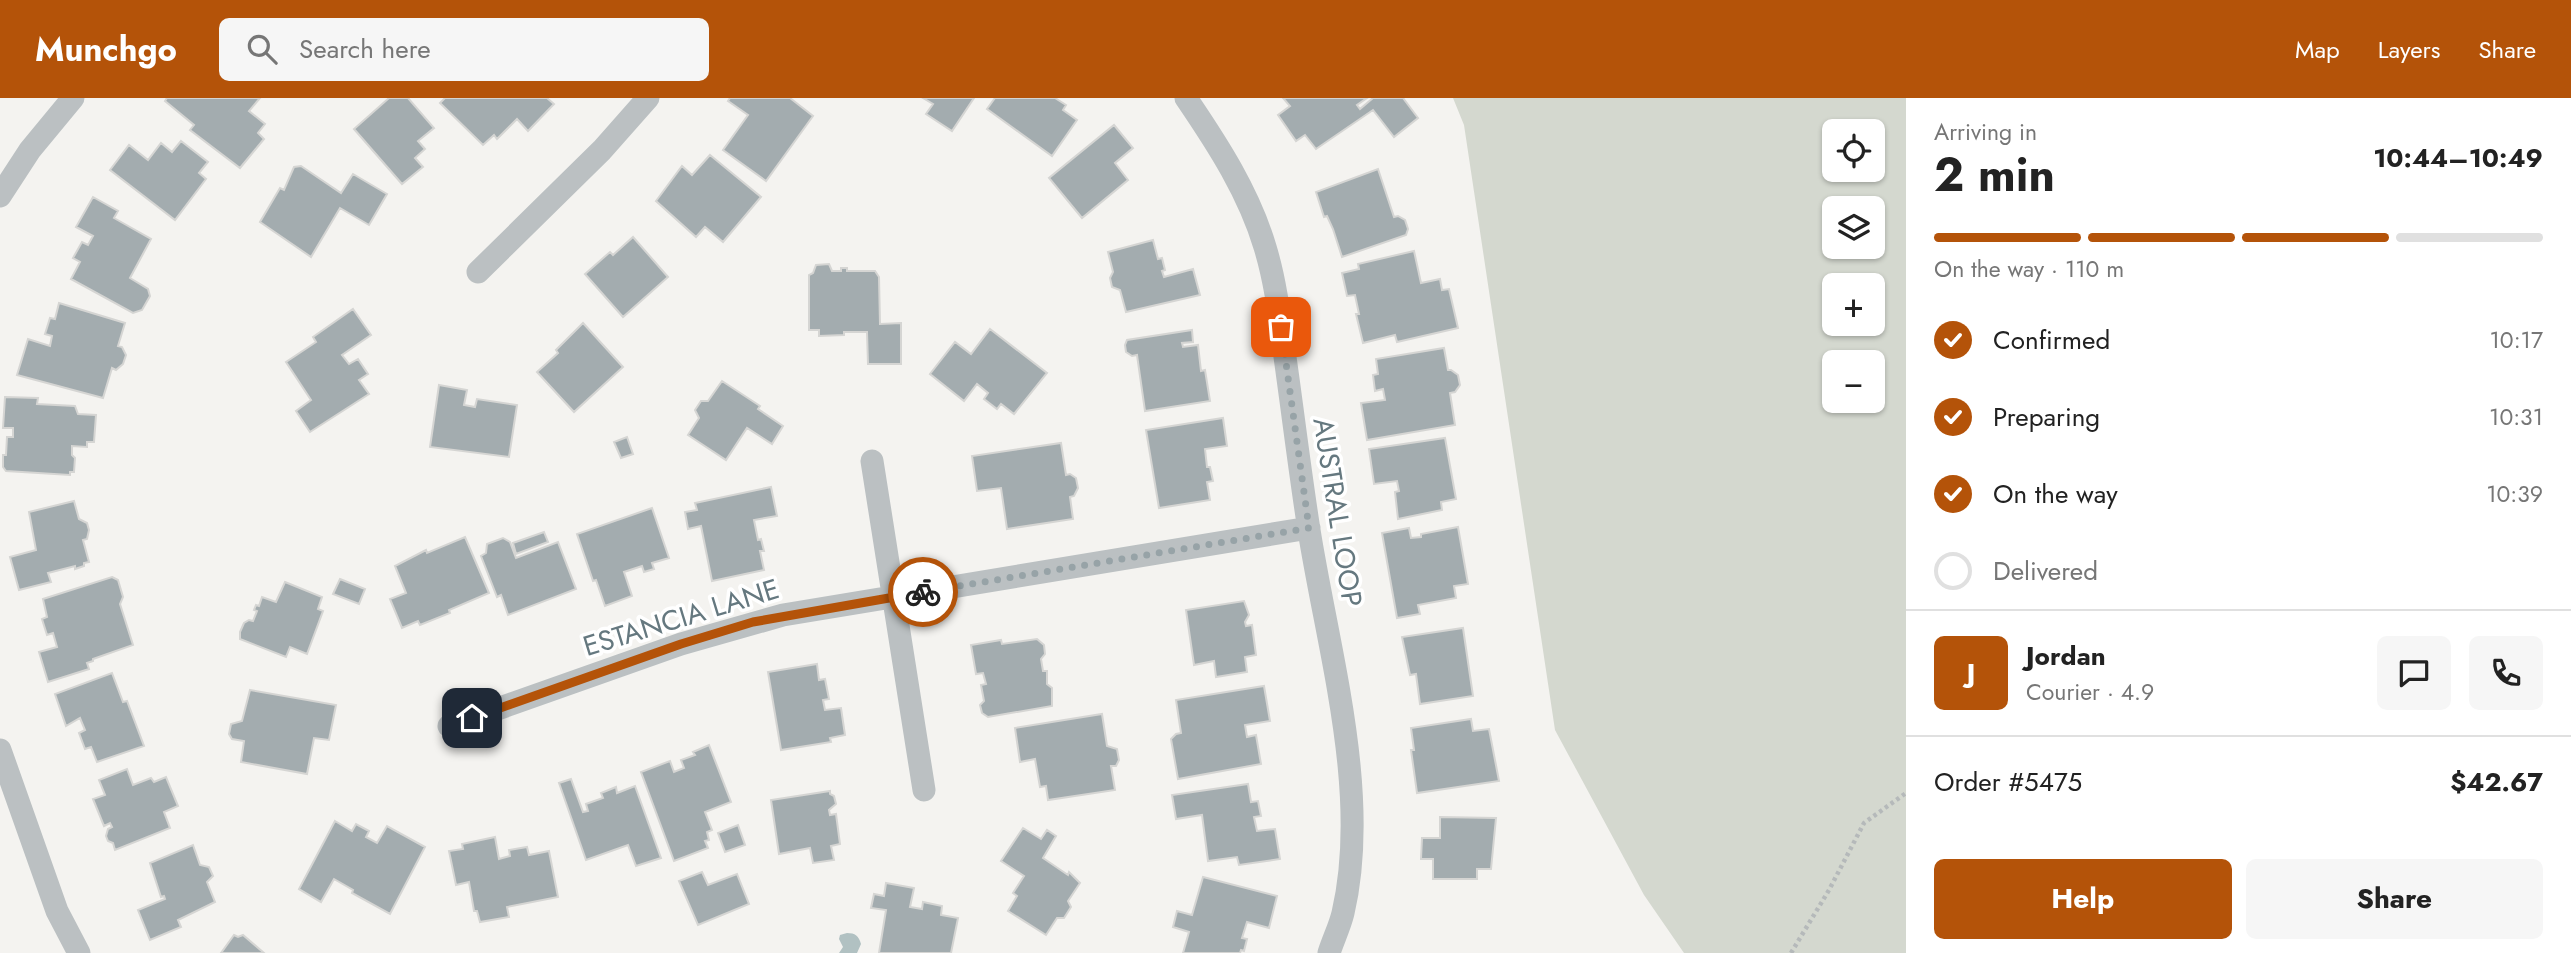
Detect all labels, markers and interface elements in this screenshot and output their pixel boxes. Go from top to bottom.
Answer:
search box [219,18,709,81]
text: Munchgo [35,26,177,73]
icon: search [243,30,281,68]
text: Search here [299,30,431,68]
text: Map [2295,32,2340,67]
text: Layers [2378,32,2440,67]
text: Share [2478,32,2536,67]
text: Arriving in [1934,115,2037,149]
map controls [1822,119,1885,413]
button: locate [1822,119,1885,182]
text: 10:44–10:49 [2373,139,2543,177]
text: 2 min [1934,142,2055,208]
button: layers [1822,196,1885,259]
text: On the way · 110 m [1934,252,2124,286]
button: + [1822,273,1885,336]
pin [1251,297,1311,357]
icon: bag [1262,308,1300,346]
icon: check [1934,321,1972,359]
text: Confirmed [1993,321,2110,359]
text: 10:17 [2490,323,2543,357]
button: − [1822,350,1885,413]
icon: check [1934,398,1972,436]
text: Preparing [1993,398,2100,436]
text: 10:31 [2489,400,2543,434]
street label: AUSTRAL LOOP [1302,415,1373,610]
icon: check [1934,475,1972,513]
text: On the way [1993,475,2118,513]
text: 10:39 [2486,477,2543,511]
text: Delivered [1993,552,2098,590]
courier [888,557,958,627]
street label: ESTANCIA LANE [578,568,784,667]
icon: bike [904,573,942,611]
button: chat [2377,636,2451,710]
button: phone [2469,636,2543,710]
text: Jordan [2026,637,2106,675]
text: J [1967,654,1975,692]
text: Courier · 4.9 [2026,675,2154,709]
pin [442,688,502,748]
icon: home [453,699,491,737]
text: Order #5475 [1934,763,2082,801]
text: $42.67 [2450,763,2543,801]
button: Help [1934,859,2232,939]
button: Share [2246,859,2543,939]

